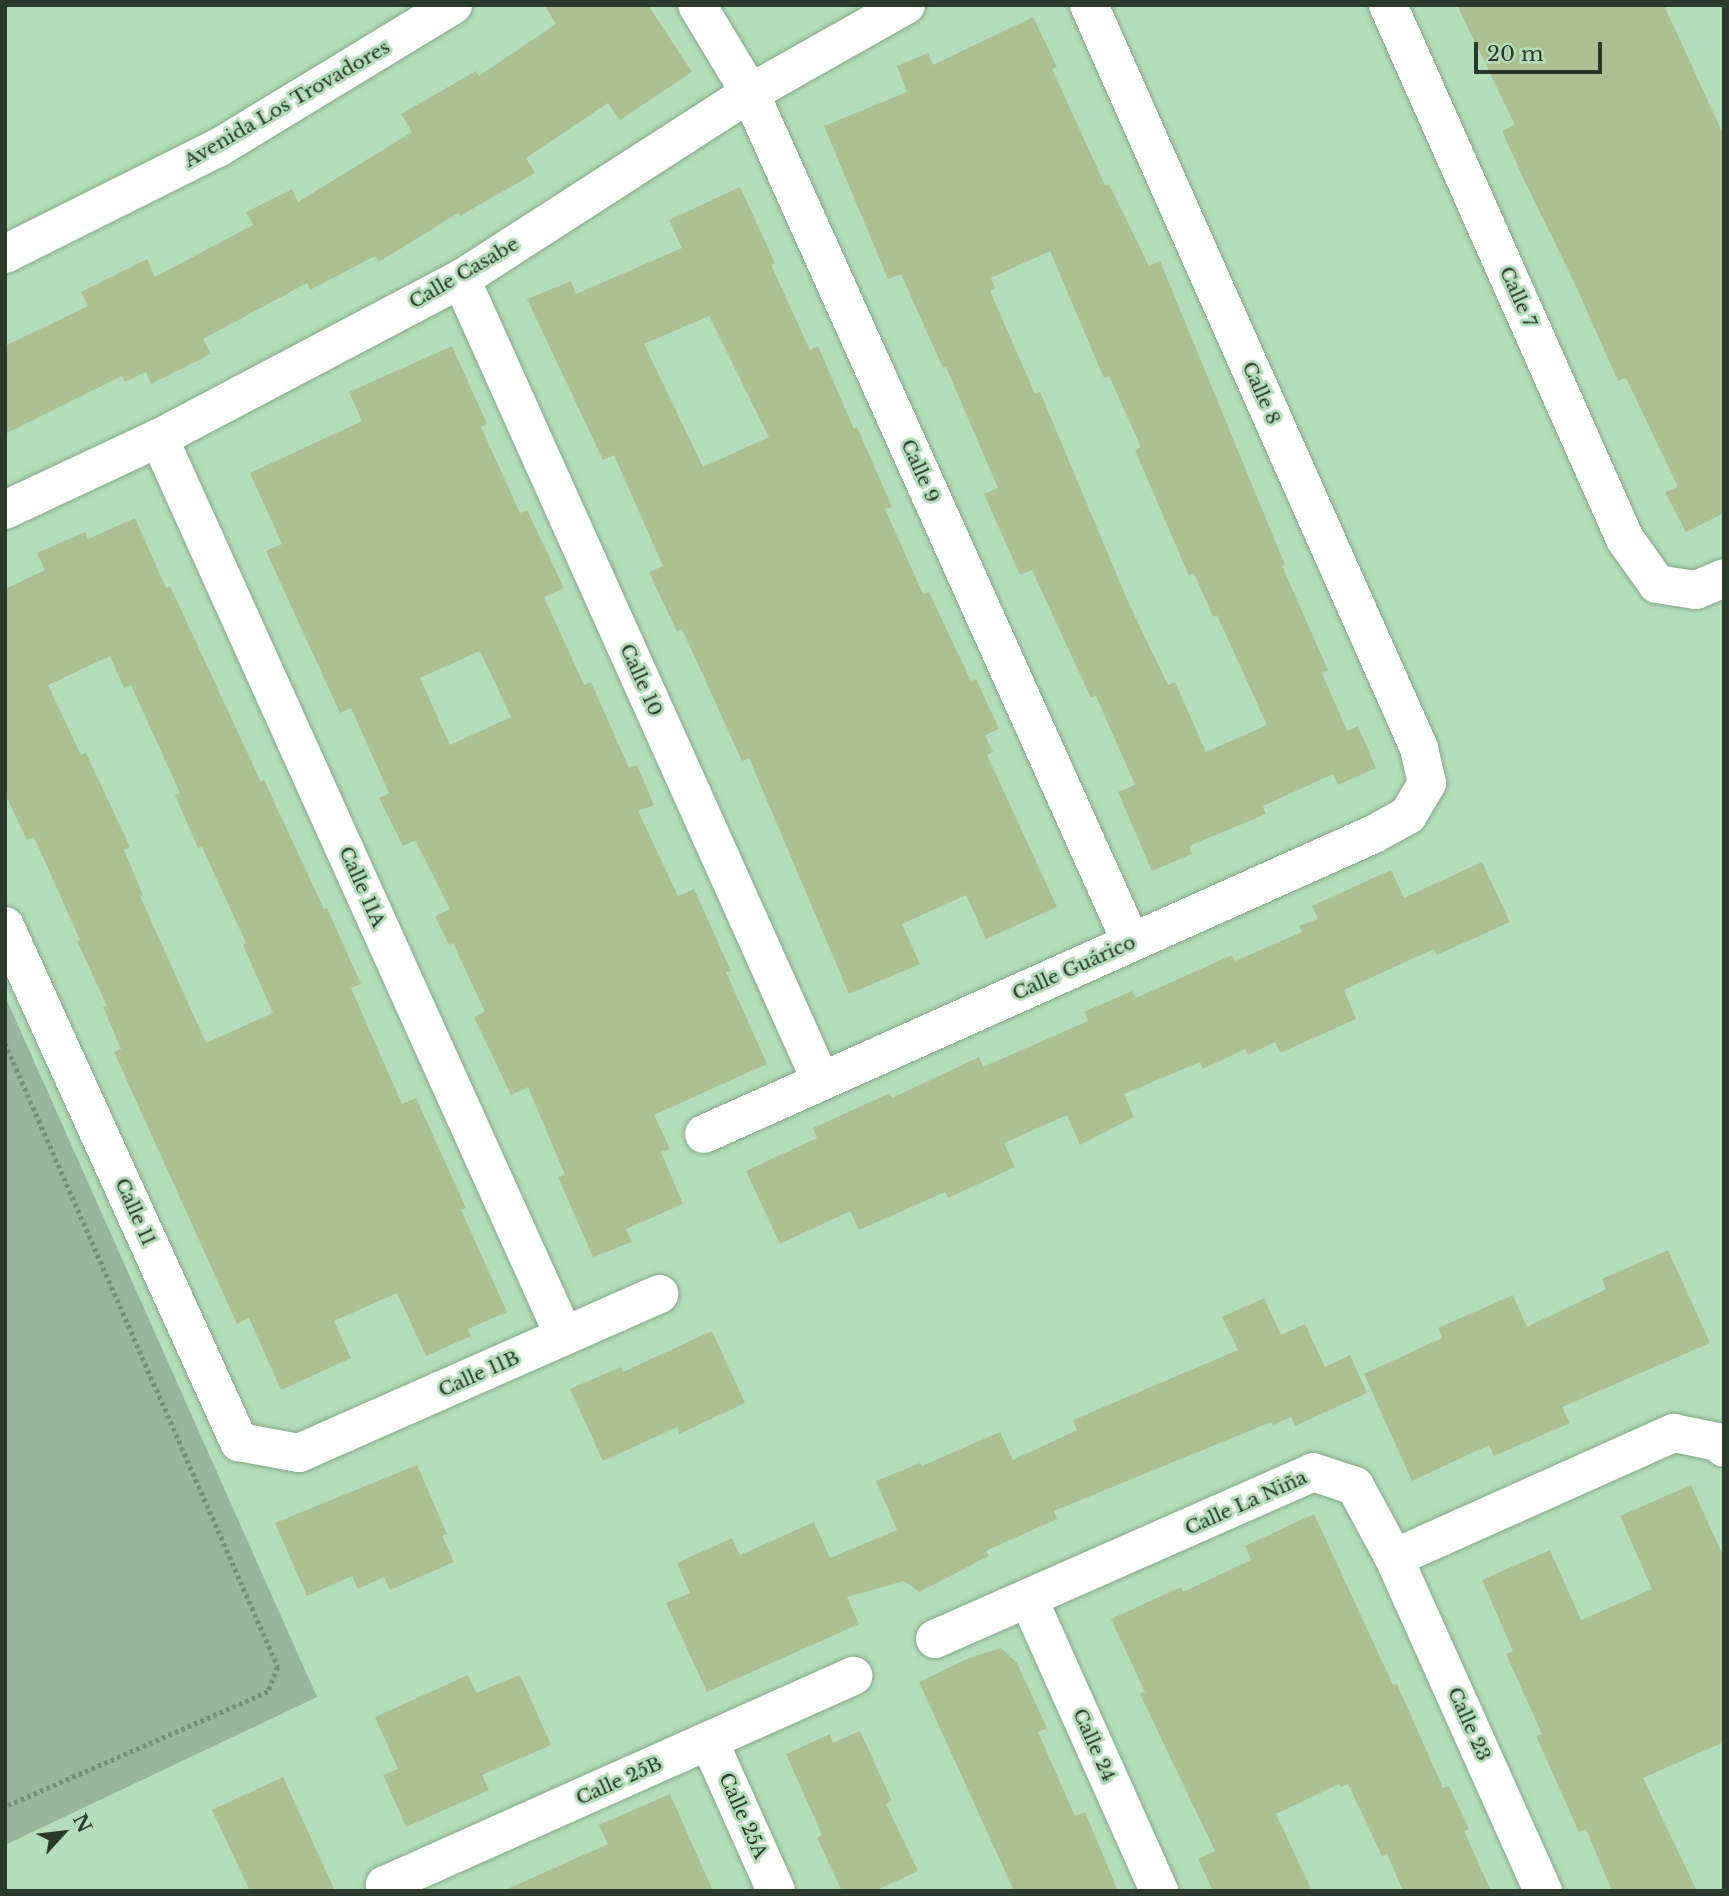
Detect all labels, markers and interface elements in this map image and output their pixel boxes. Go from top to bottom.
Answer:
scale bar [1477,28,1605,72]
street label: Avenida Los Trovadores [180,35,394,173]
text: 20 m [1487,41,1544,67]
street label: Calle Casabe [405,232,523,314]
street label: Calle 7 [1495,263,1541,331]
street label: Calle 8 [1237,358,1285,428]
street label: Calle 9 [896,436,944,506]
street label: Calle 10 [615,640,667,720]
street label: Calle 11A [334,843,390,931]
street label: Calle Guárico [1009,931,1139,1005]
street label: Calle 11 [110,1175,160,1249]
street label: Calle 11B [435,1346,523,1402]
street label: Calle La Niña [1181,1466,1311,1540]
street label: Calle 23 [1443,1684,1495,1764]
street label: Calle 24 [1068,1705,1120,1785]
street label: Calle 25B [573,1752,665,1810]
street label: Calle 25A [714,1770,772,1862]
north arrow [28,1798,98,1868]
text: N [68,1810,96,1836]

